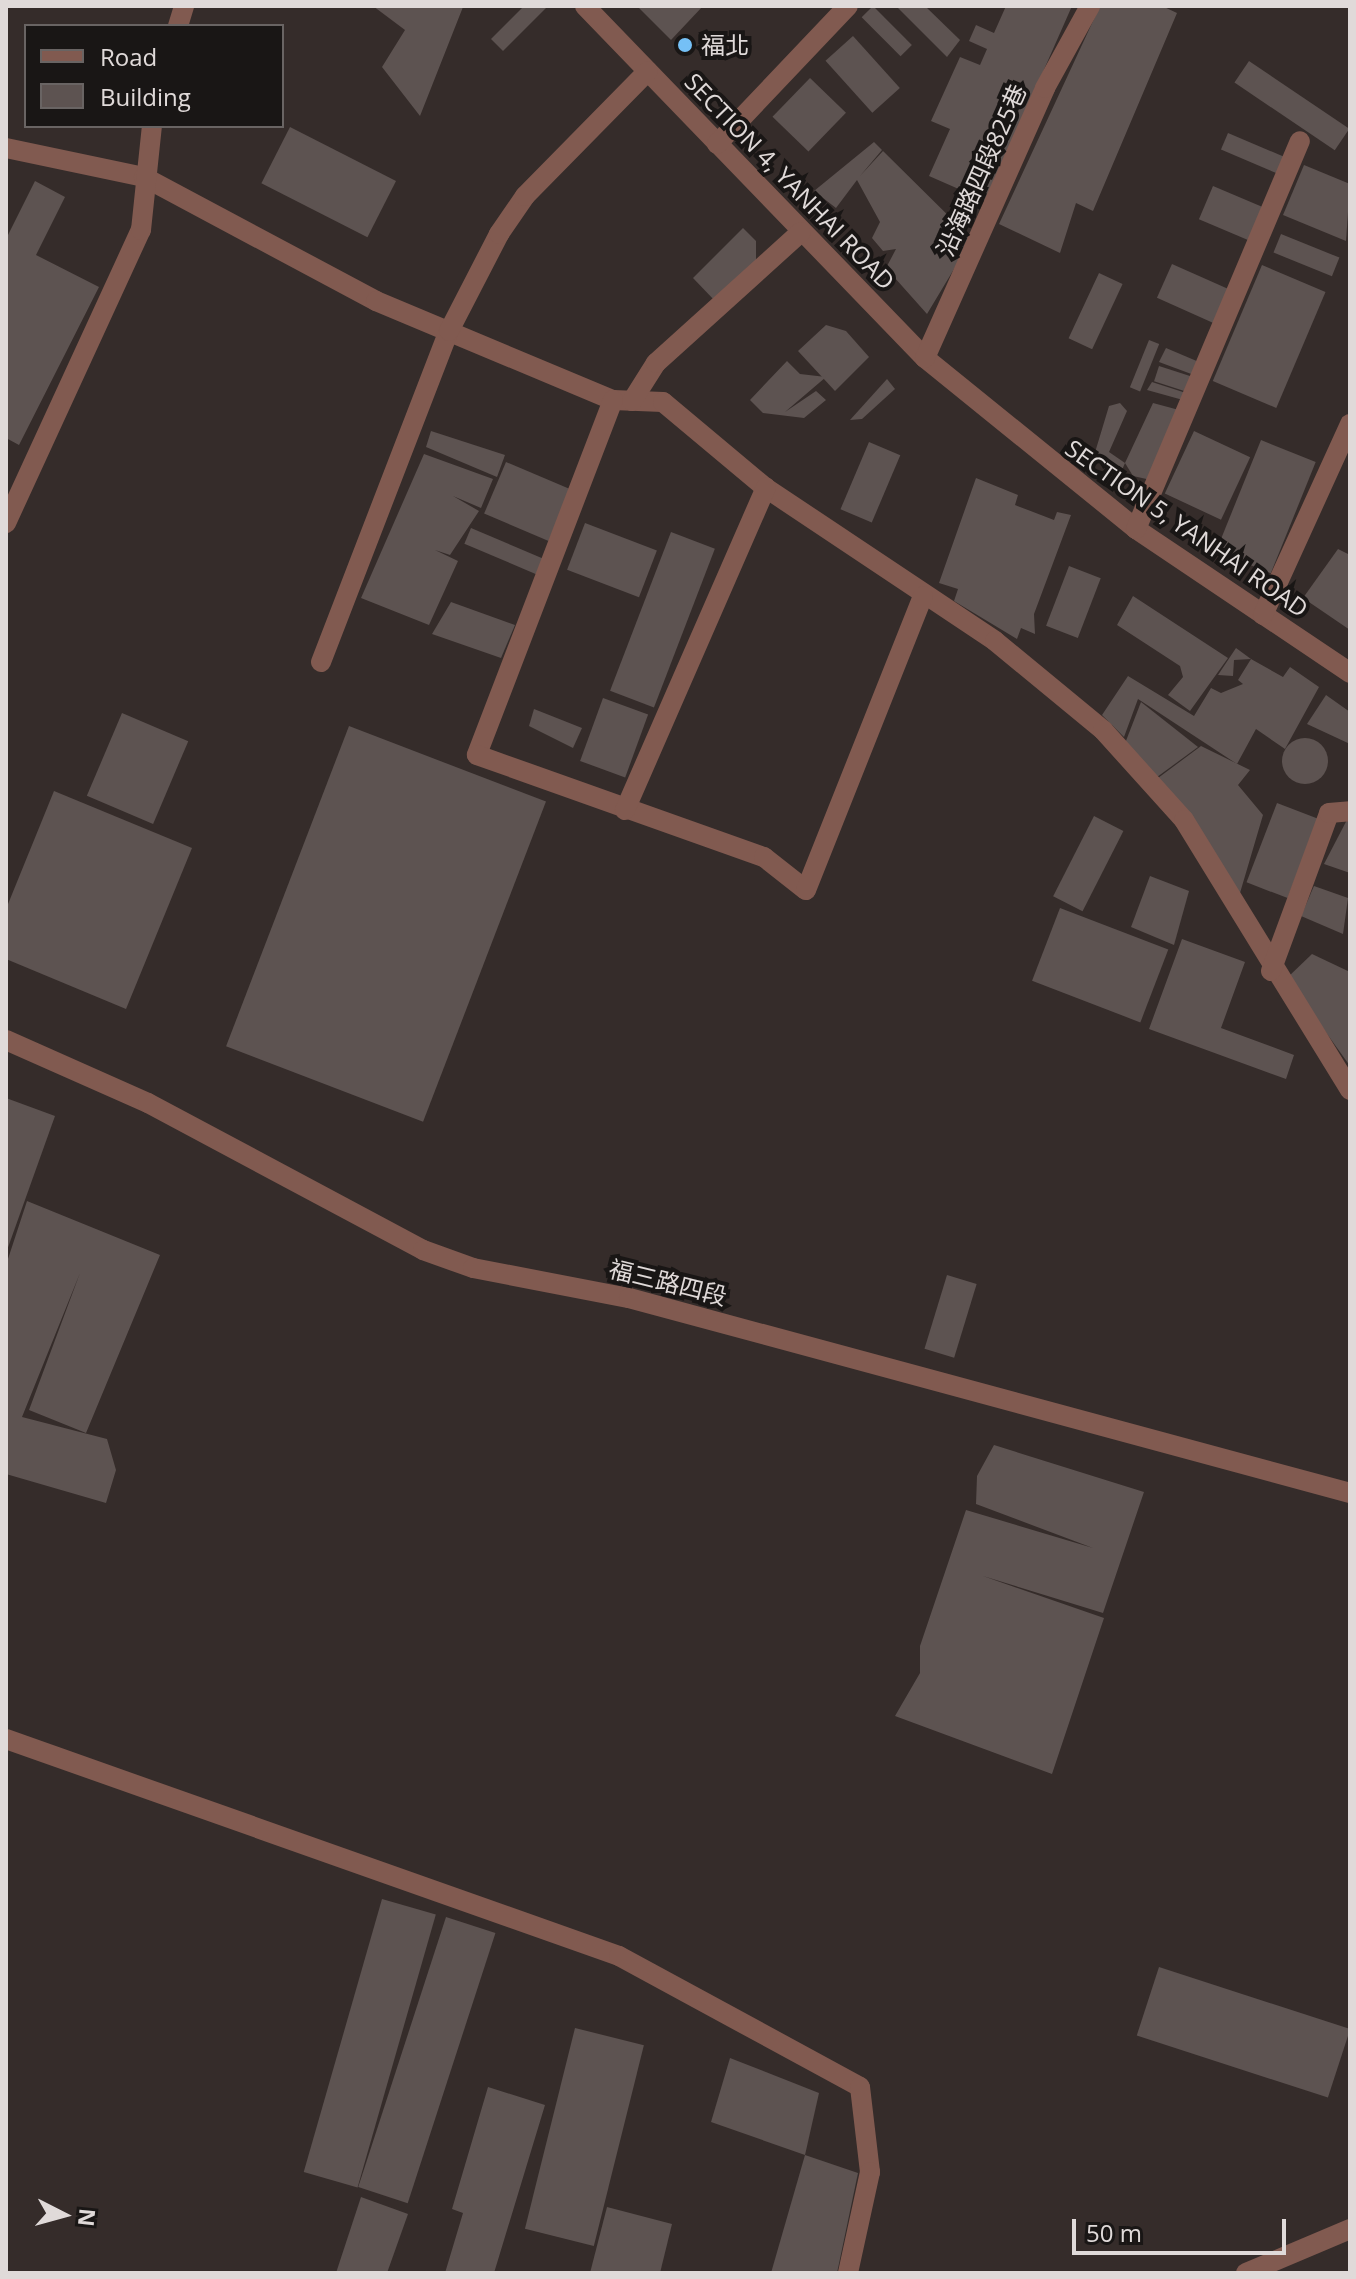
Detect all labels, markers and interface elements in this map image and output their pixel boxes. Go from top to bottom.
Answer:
legend [24,24,284,128]
place label: 福北 [701,31,749,59]
marker: 福北 [676,36,694,54]
text: Road [100,40,157,73]
street label: SECTION 4, YANHAI ROAD [679,67,901,295]
text: Building [100,80,191,113]
street label: 沿海路四段825巷 [930,80,1032,260]
street label: SECTION 5, YANHAI ROAD [1060,433,1314,623]
street label: 福三路四段 [606,1254,730,1310]
north arrow [24,2175,104,2255]
scale bar [1076,2203,1290,2253]
text: N [72,2207,104,2228]
text: 50 m [1086,2216,1142,2249]

